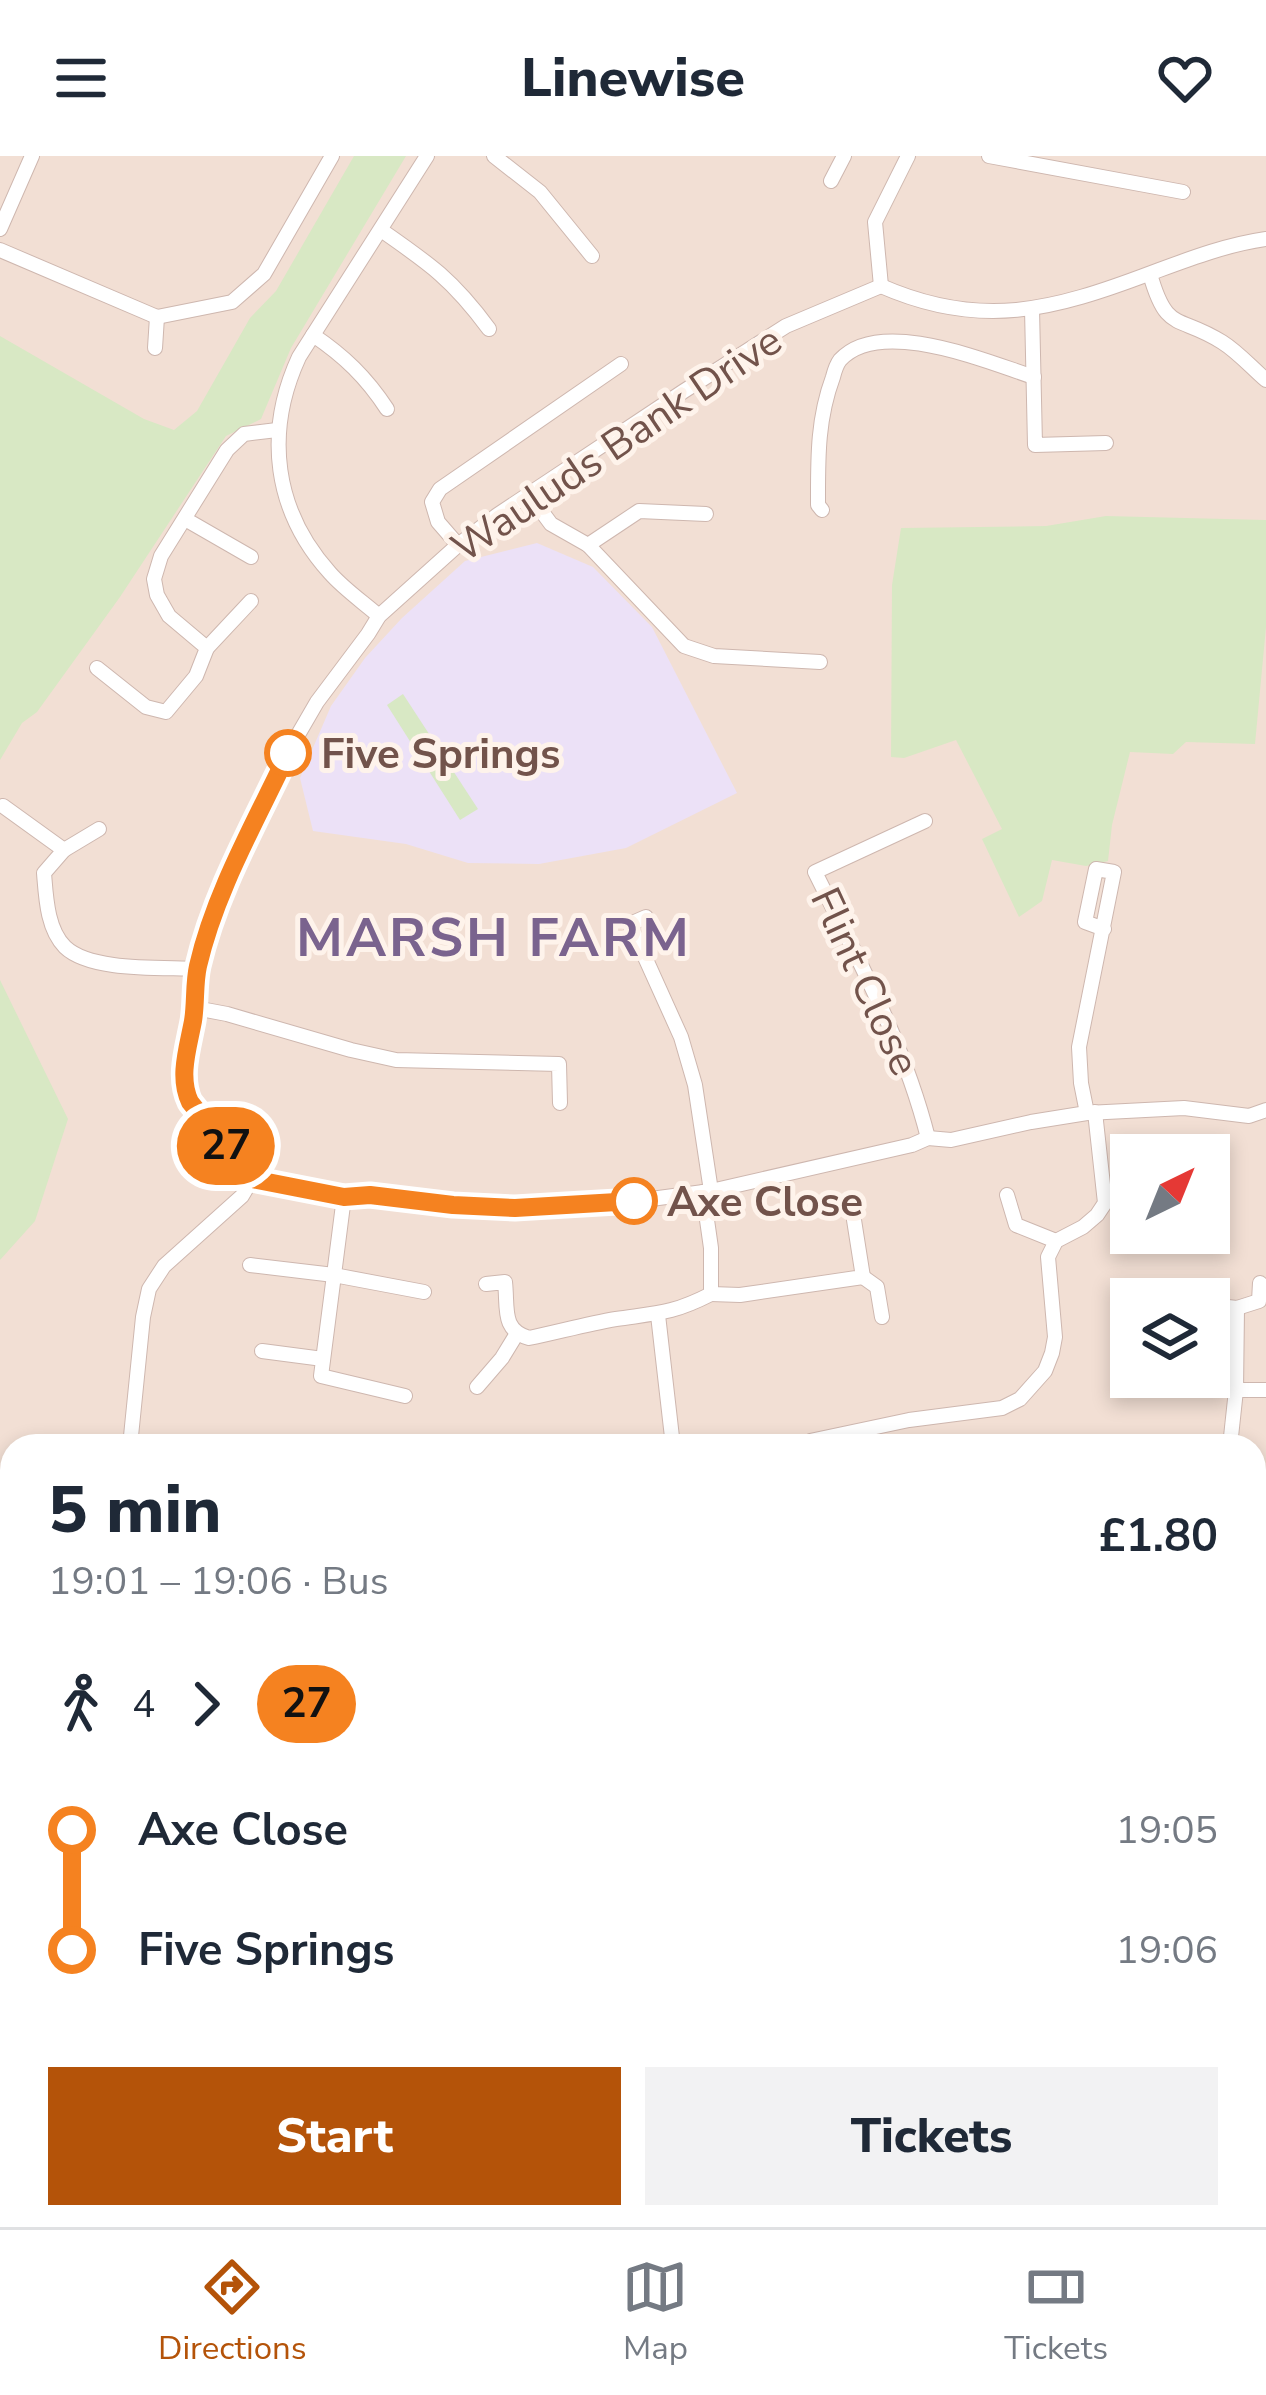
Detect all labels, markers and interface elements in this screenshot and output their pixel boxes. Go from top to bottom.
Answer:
text: Linewise [521,41,745,115]
icon: menu [48,45,114,111]
icon: heart [1152,45,1218,111]
street label: Wauluds Bank Drive [440,312,793,576]
place label: Five Springs [321,726,560,783]
marker: Five Springs [266,731,310,775]
street label: Flint Close [796,879,933,1085]
district label: MARSH FARM [296,901,692,975]
line badge: 27 [172,1107,280,1185]
text: 27 [201,1117,251,1174]
north arrow [1110,1134,1230,1254]
map controls [1110,1134,1230,1398]
place label: Axe Close [667,1174,863,1231]
marker: Axe Close [612,1179,656,1223]
button: layers [1110,1278,1230,1398]
text: 5 min [48,1465,222,1555]
text: £1.80 [1099,1506,1218,1567]
text: 19:01 – 19:06 · Bus [48,1555,388,1608]
icon: walk [48,1671,114,1737]
icon: forward [173,1671,239,1737]
text: 27 [281,1675,332,1732]
text: 4 [132,1678,155,1731]
text: Axe Close [138,1800,348,1861]
text: 19:05 [1116,1804,1218,1857]
text: Five Springs [138,1920,395,1981]
text: 19:06 [1116,1924,1218,1977]
button: Start [48,2067,621,2205]
button: Tickets [645,2067,1218,2205]
tab: Directions [158,2254,307,2371]
tab: Map [622,2254,688,2371]
tab: Tickets [1004,2254,1108,2371]

